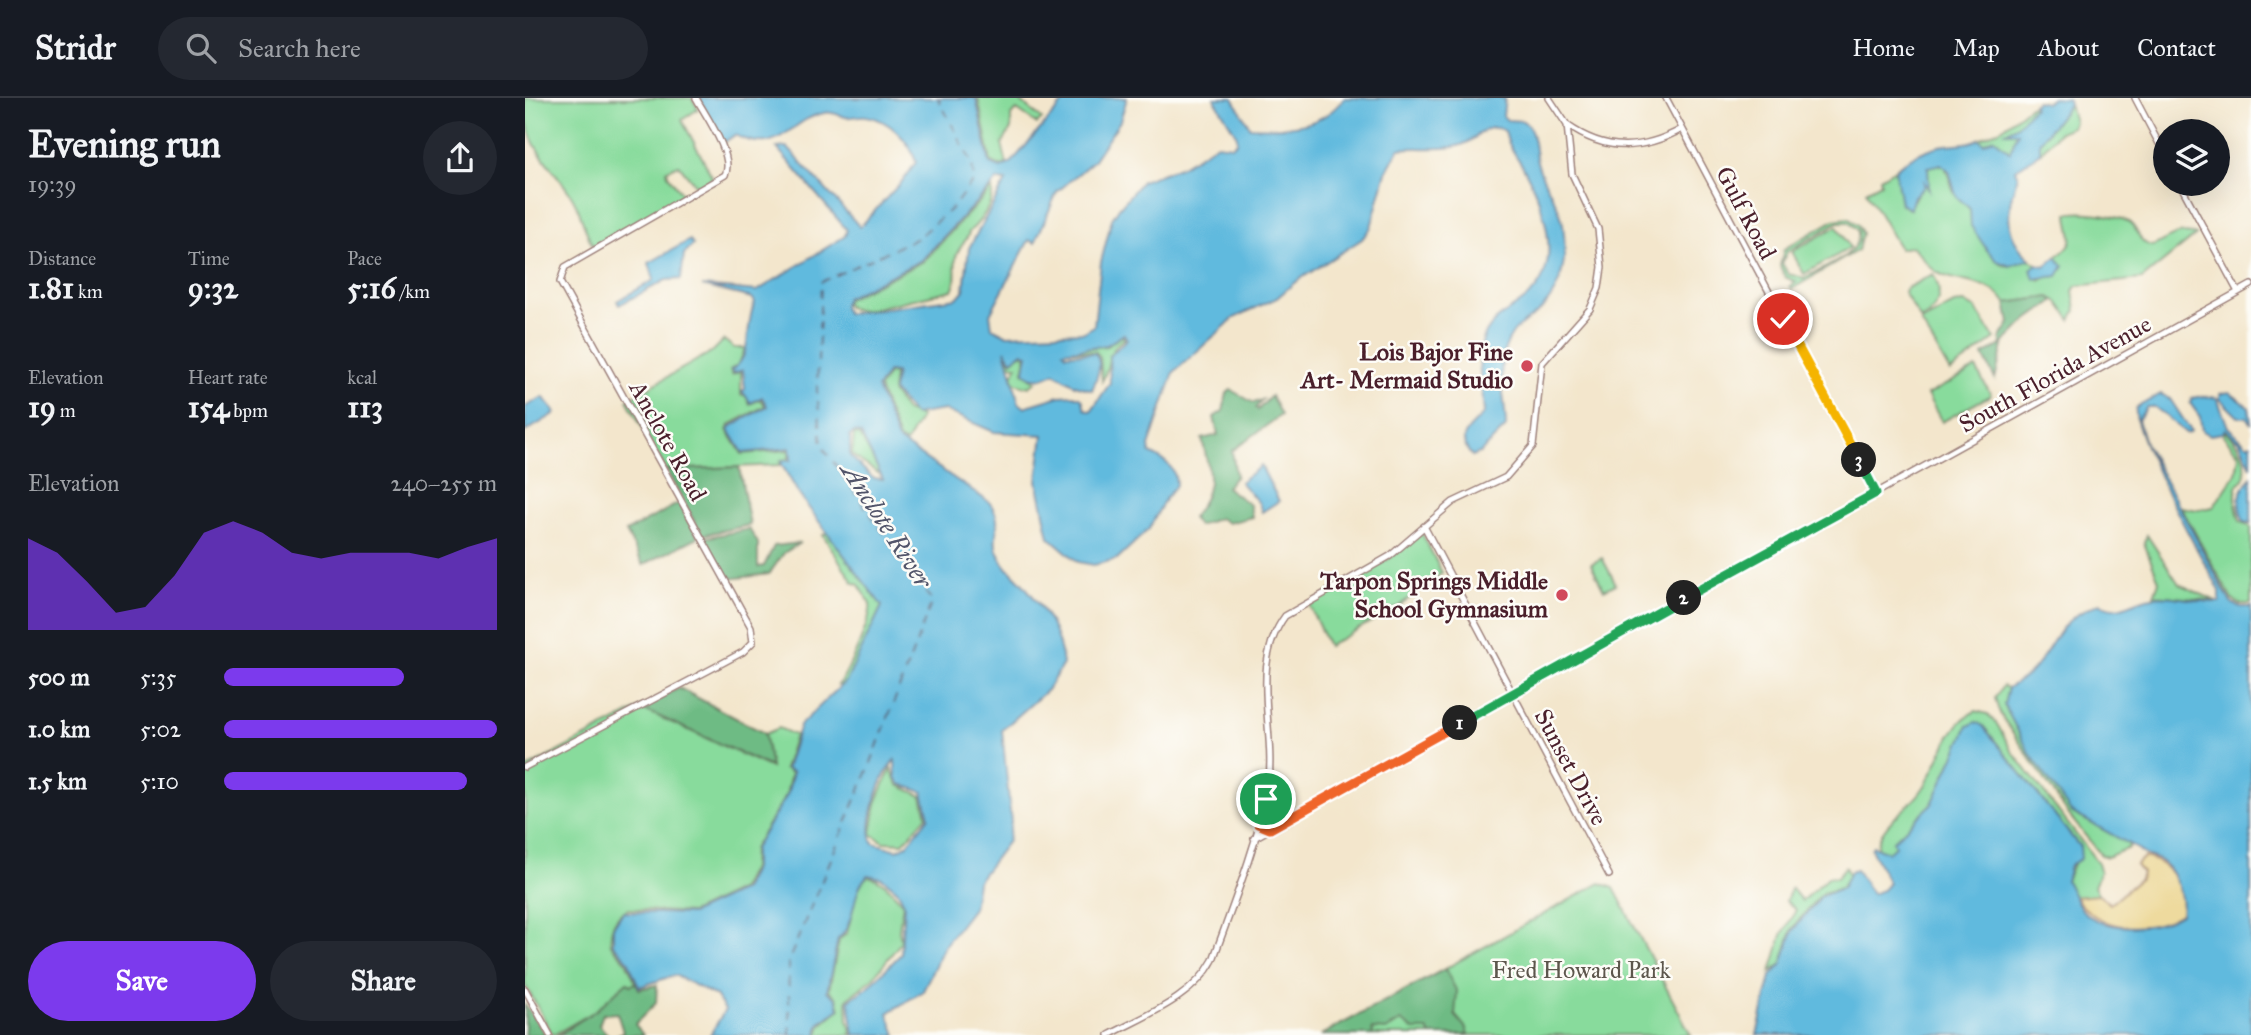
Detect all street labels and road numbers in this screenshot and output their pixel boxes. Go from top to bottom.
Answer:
street label: Gulf Road [1709,161,1783,265]
street label: South Florida Avenue [1954,309,2156,439]
street label: Anclote Road [622,375,713,506]
street label: Sunset Drive [1528,704,1614,830]

